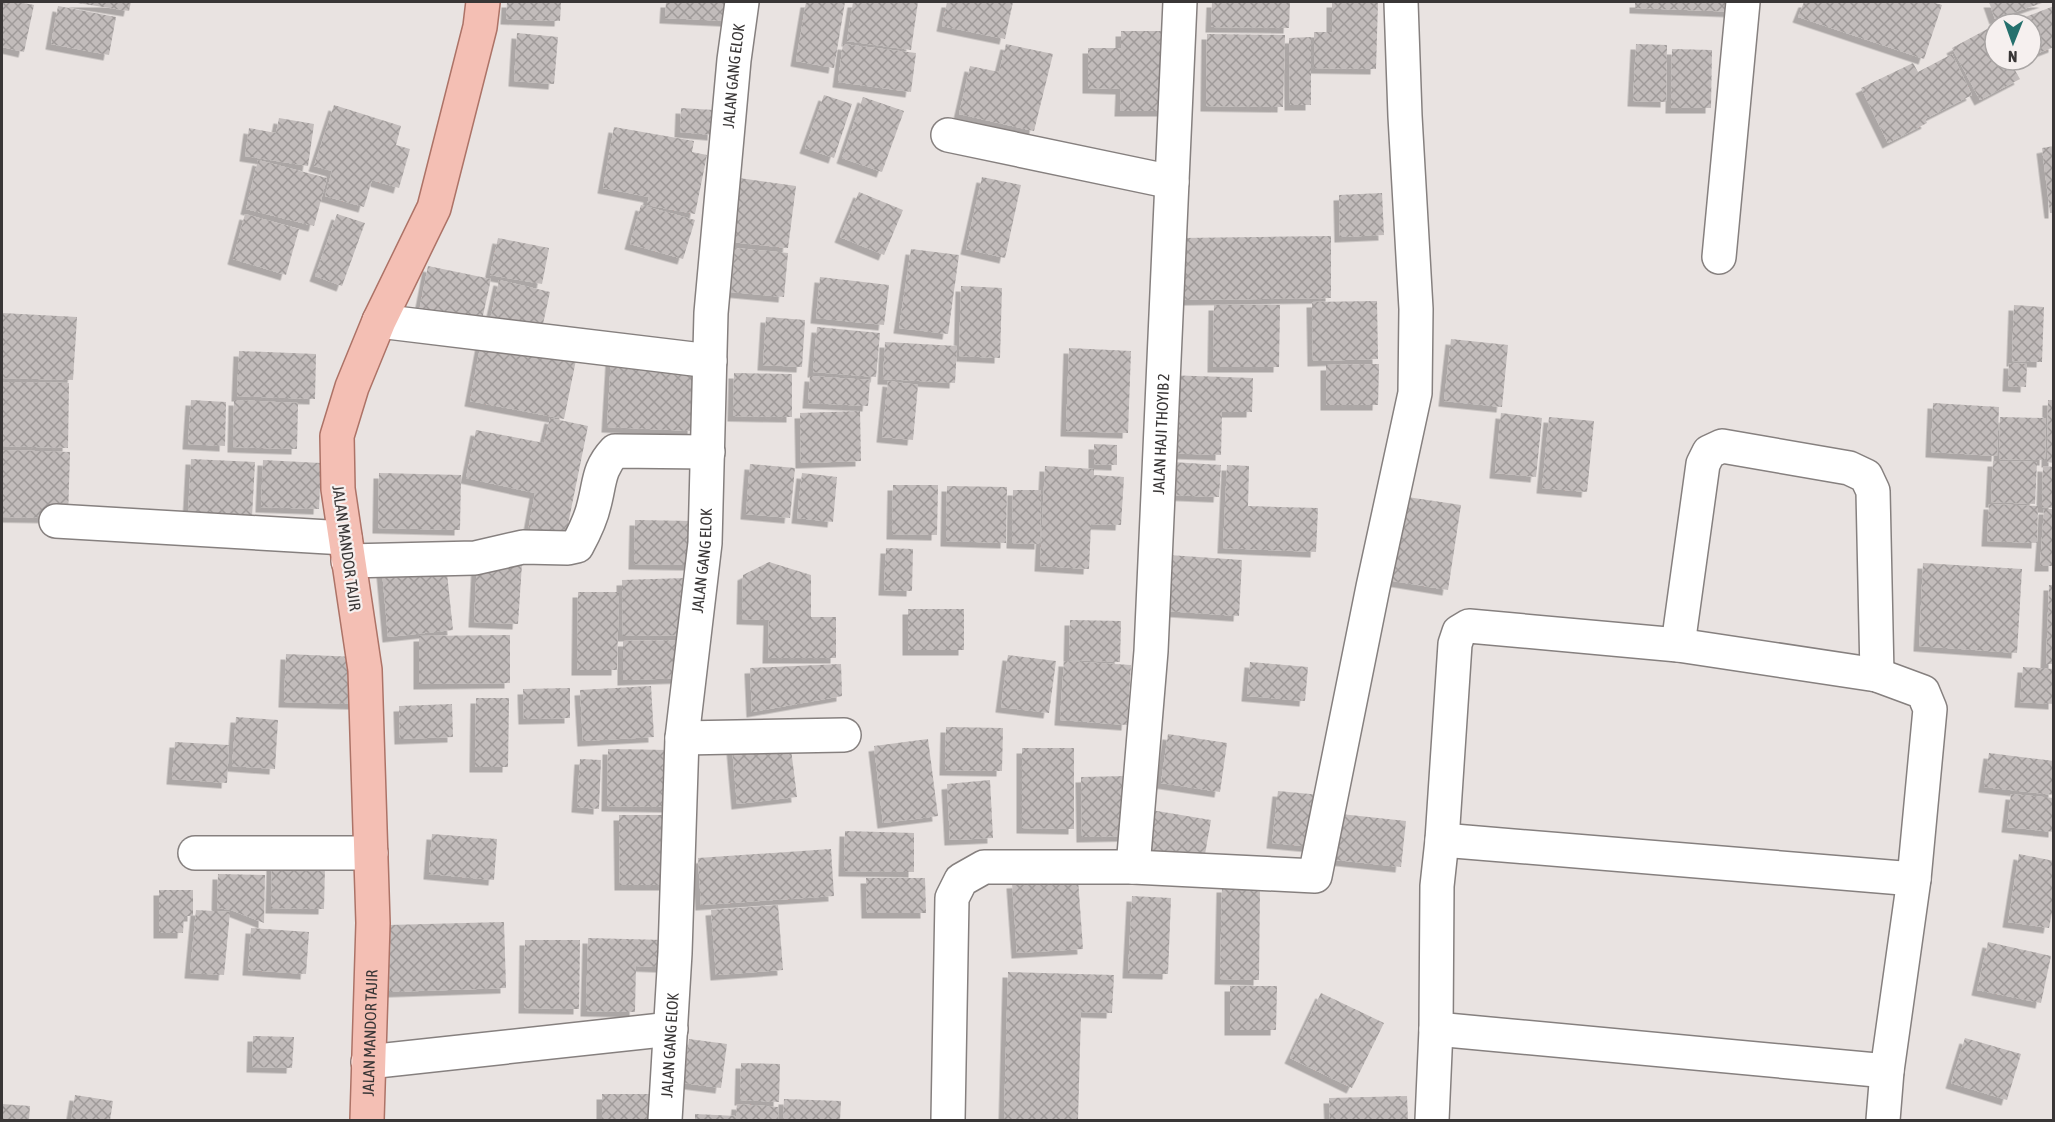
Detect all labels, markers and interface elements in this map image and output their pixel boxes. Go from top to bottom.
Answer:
north arrow [1983,12,2043,72]
street label: JALAN GANG ELOK [719,22,748,129]
text: N [2008,48,2018,66]
street label: JALAN HAJI THOYIB 2 [1149,373,1172,495]
street label: JALAN MANDOR TAJIR [329,484,365,612]
street label: JALAN GANG ELOK [688,508,715,614]
street label: JALAN MANDOR TAJIR [359,969,381,1097]
street label: JALAN GANG ELOK [657,992,682,1098]

